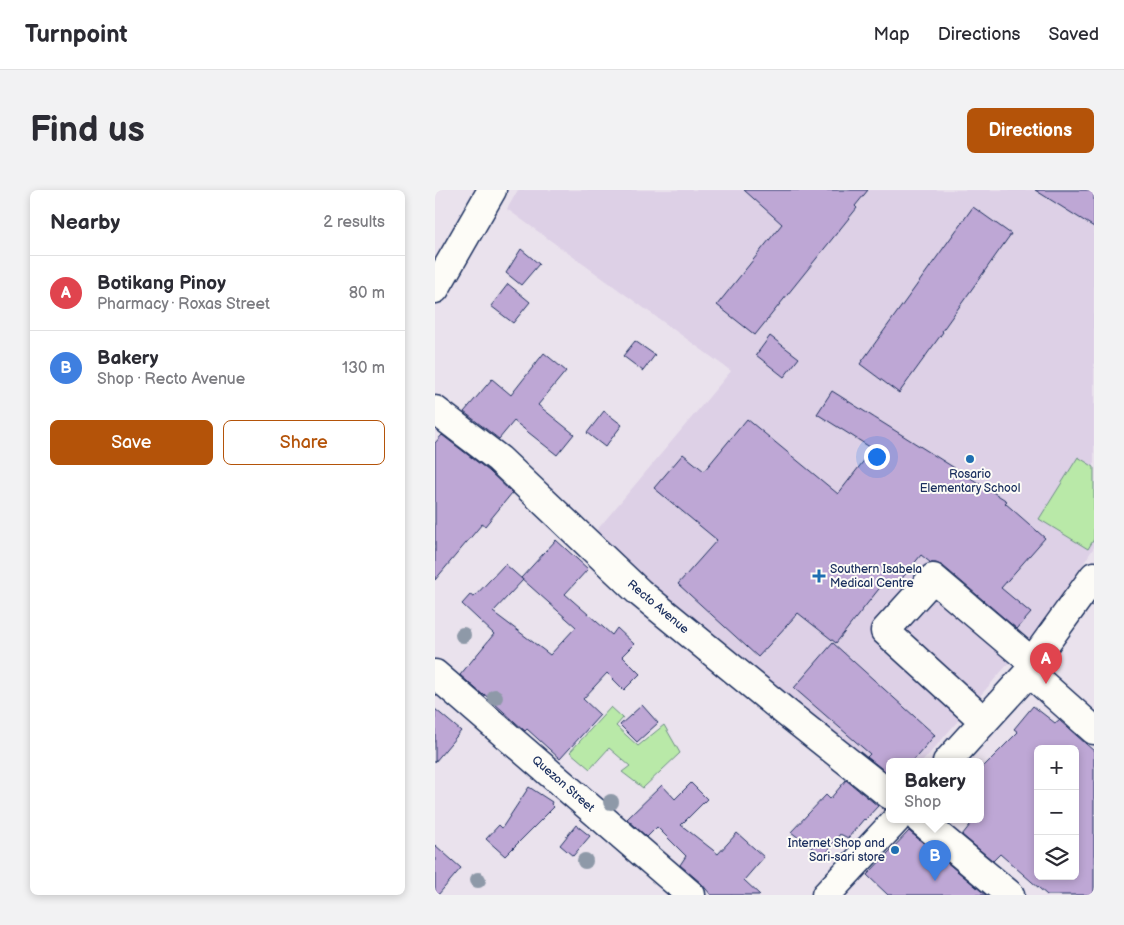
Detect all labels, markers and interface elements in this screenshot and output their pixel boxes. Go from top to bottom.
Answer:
text: Turnpoint [25,20,128,49]
text: Map [874,24,910,45]
text: Directions [938,24,1020,45]
text: Saved [1048,24,1099,45]
button: Directions [967,108,1094,153]
text: Find us [30,109,145,152]
text: Nearby [50,210,120,235]
text: 2 results [323,213,385,232]
text: Botikang Pinoy [97,272,226,295]
text: A [61,284,71,303]
text: 80 m [349,284,385,303]
text: Pharmacy · Roxas Street [97,295,270,314]
text: Bakery [97,347,158,370]
text: B [60,359,72,378]
text: 130 m [342,359,385,378]
text: Shop · Recto Avenue [97,370,245,389]
button: Save [50,420,213,465]
button: Share [223,420,385,465]
your location [864,444,890,470]
marker: Rosario Elementary School [964,453,976,465]
place label: Rosario Elementary School [920,467,1020,496]
place label: Southern Isabela Medical Centre [830,562,922,591]
marker: Southern Isabela Medical Centre [812,569,826,583]
street label: Recto Avenue [624,577,692,637]
pin: A [1030,643,1062,684]
map controls [1034,745,1079,880]
button: + [1034,745,1079,790]
street label: Quezon Street [529,753,598,816]
popup [886,758,984,823]
text: Bakery [904,770,966,793]
button: − [1034,790,1079,835]
text: Shop [904,793,941,812]
button: layers [1034,835,1079,880]
place label: Internet Shop and Sari-sari store [788,836,885,865]
pin: B [919,840,951,881]
marker: Internet Shop and Sari-sari store [889,844,901,856]

